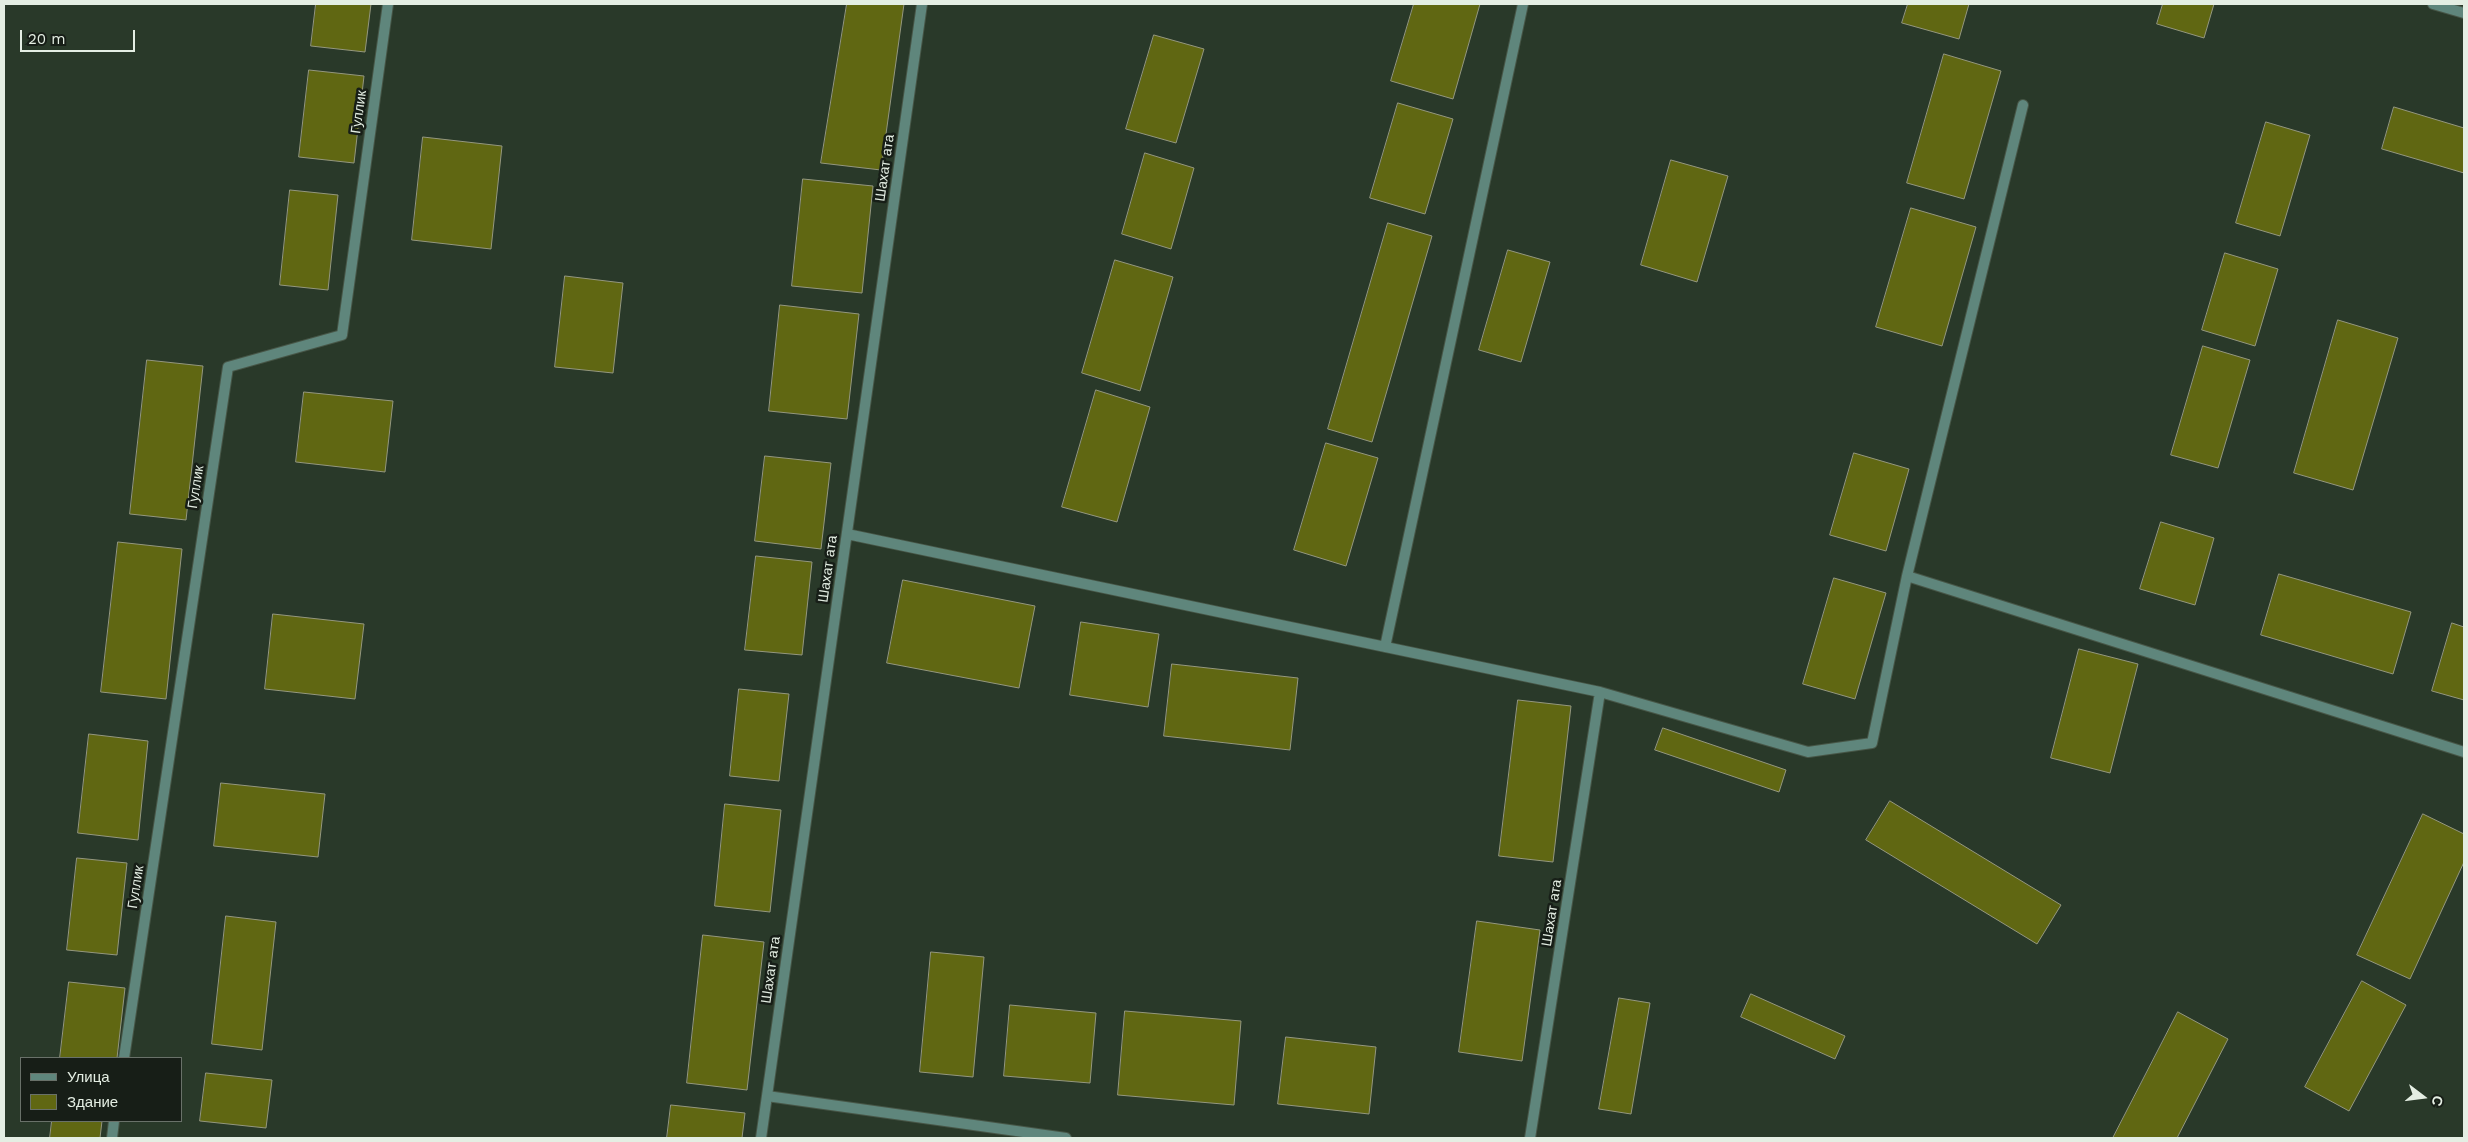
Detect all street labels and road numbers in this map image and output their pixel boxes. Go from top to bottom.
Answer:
street label: Гуллик [348,89,370,135]
street label: Шахат ата [872,133,898,203]
street label: Гуллик [184,464,208,510]
street label: Шахат ата [815,534,841,604]
street label: Гуллик [124,864,148,910]
street label: Шахат ата [1538,878,1566,948]
street label: Шахат ата [758,935,784,1005]

